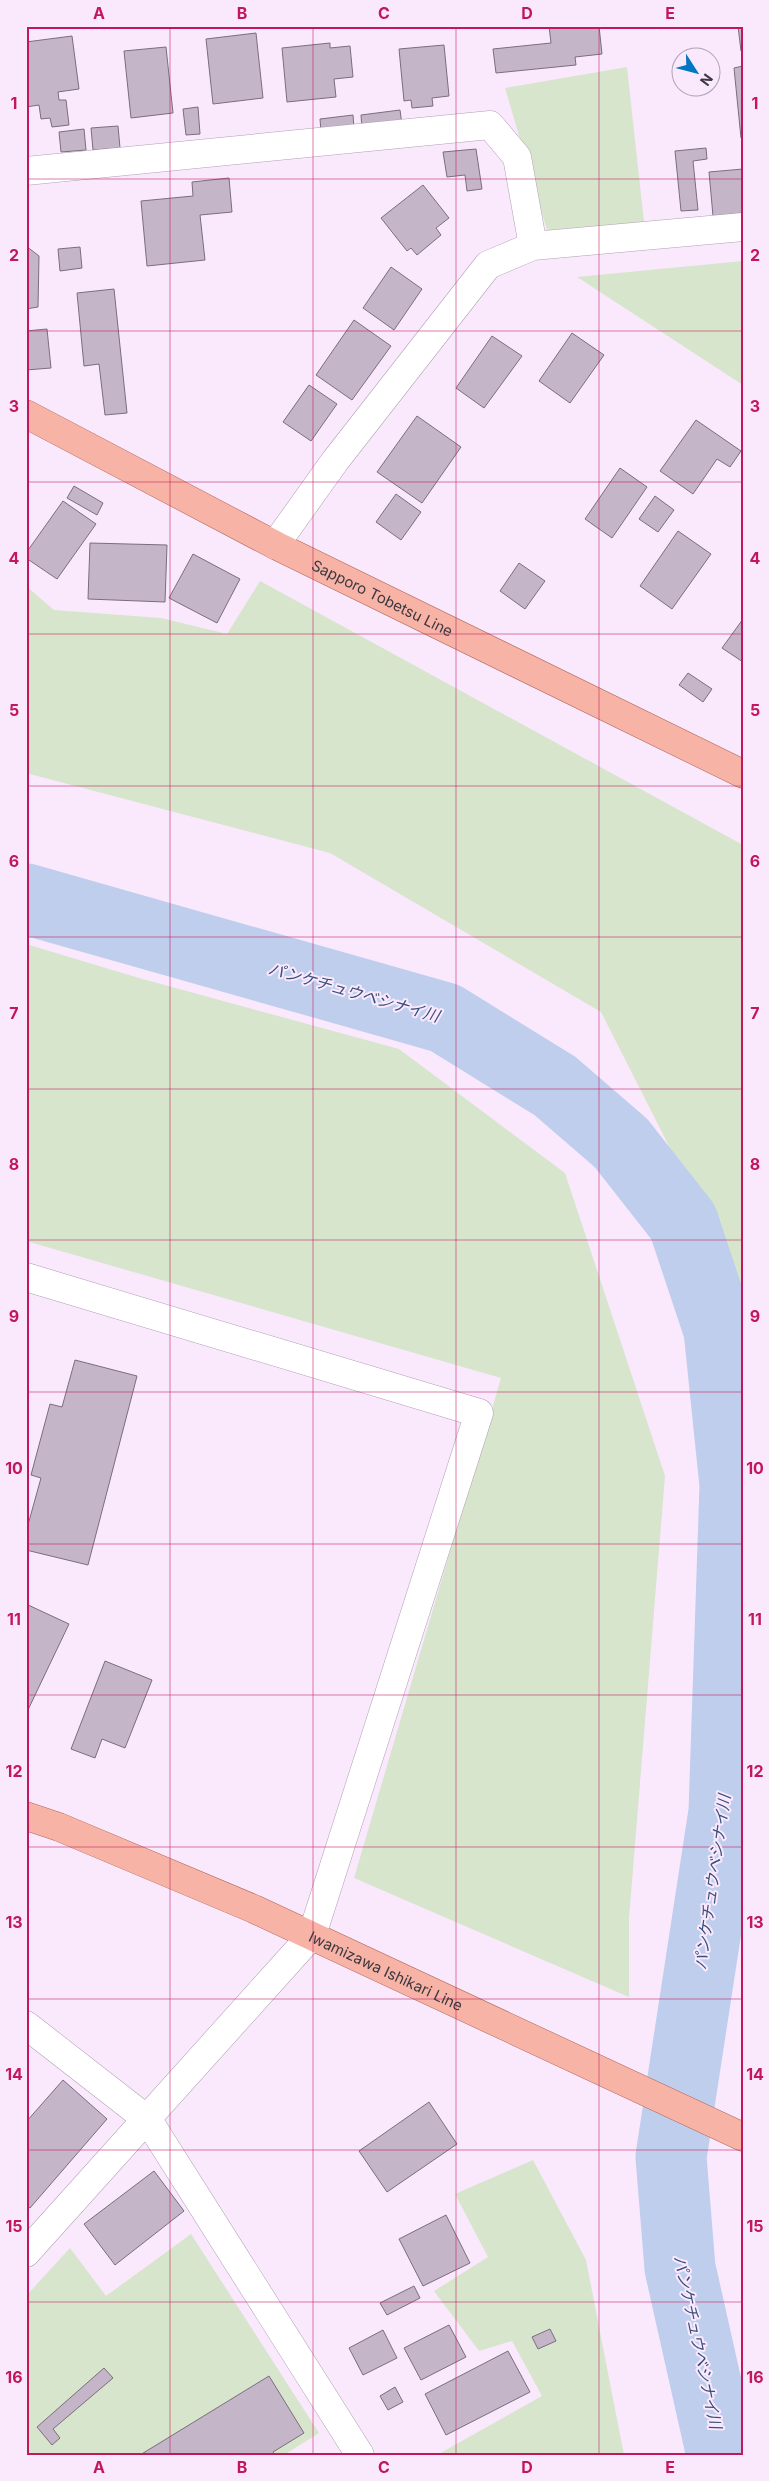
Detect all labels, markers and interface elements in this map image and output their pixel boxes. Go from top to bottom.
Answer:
text: A [93,3,105,23]
text: B [237,3,247,23]
text: C [378,3,390,23]
text: D [521,3,533,23]
text: E [665,3,675,23]
north arrow [672,48,722,98]
text: N [697,71,717,89]
text: 1 [11,93,17,113]
text: 1 [752,93,758,113]
text: 2 [9,245,19,265]
text: 2 [750,245,760,265]
text: 3 [9,396,19,416]
text: 3 [750,396,760,416]
text: 4 [9,548,20,568]
text: 4 [750,548,761,568]
street label: Sapporo Tobetsu Line [309,555,456,640]
text: 5 [9,700,19,720]
text: 5 [750,700,760,720]
text: 6 [9,851,19,871]
text: 6 [750,851,760,871]
water label: パンケチュウベシナイ川 [266,958,444,1027]
text: 7 [9,1003,19,1023]
text: 7 [750,1003,760,1023]
text: 8 [9,1154,19,1174]
text: 8 [750,1154,760,1174]
text: 9 [9,1306,19,1326]
text: 9 [750,1306,760,1326]
text: 10 [5,1458,23,1478]
text: 10 [746,1458,764,1478]
text: 11 [7,1609,21,1629]
text: 11 [748,1609,762,1629]
text: 12 [6,1761,22,1781]
text: 12 [747,1761,763,1781]
water label: パンケチュウベシナイ川 [690,1791,734,1971]
text: 13 [5,1912,23,1932]
text: 13 [746,1912,764,1932]
street label: Iwamizawa Ishikari Line [306,1926,466,2015]
text: 14 [5,2064,23,2084]
text: 14 [746,2064,764,2084]
text: 15 [5,2216,23,2236]
text: 15 [746,2216,764,2236]
water label: パンケチュウベシナイ川 [670,2253,727,2432]
text: 16 [5,2367,23,2387]
text: 16 [746,2367,764,2387]
text: A [93,2457,105,2477]
text: B [237,2457,247,2477]
text: C [378,2457,390,2477]
text: D [521,2457,533,2477]
text: E [665,2457,675,2477]

